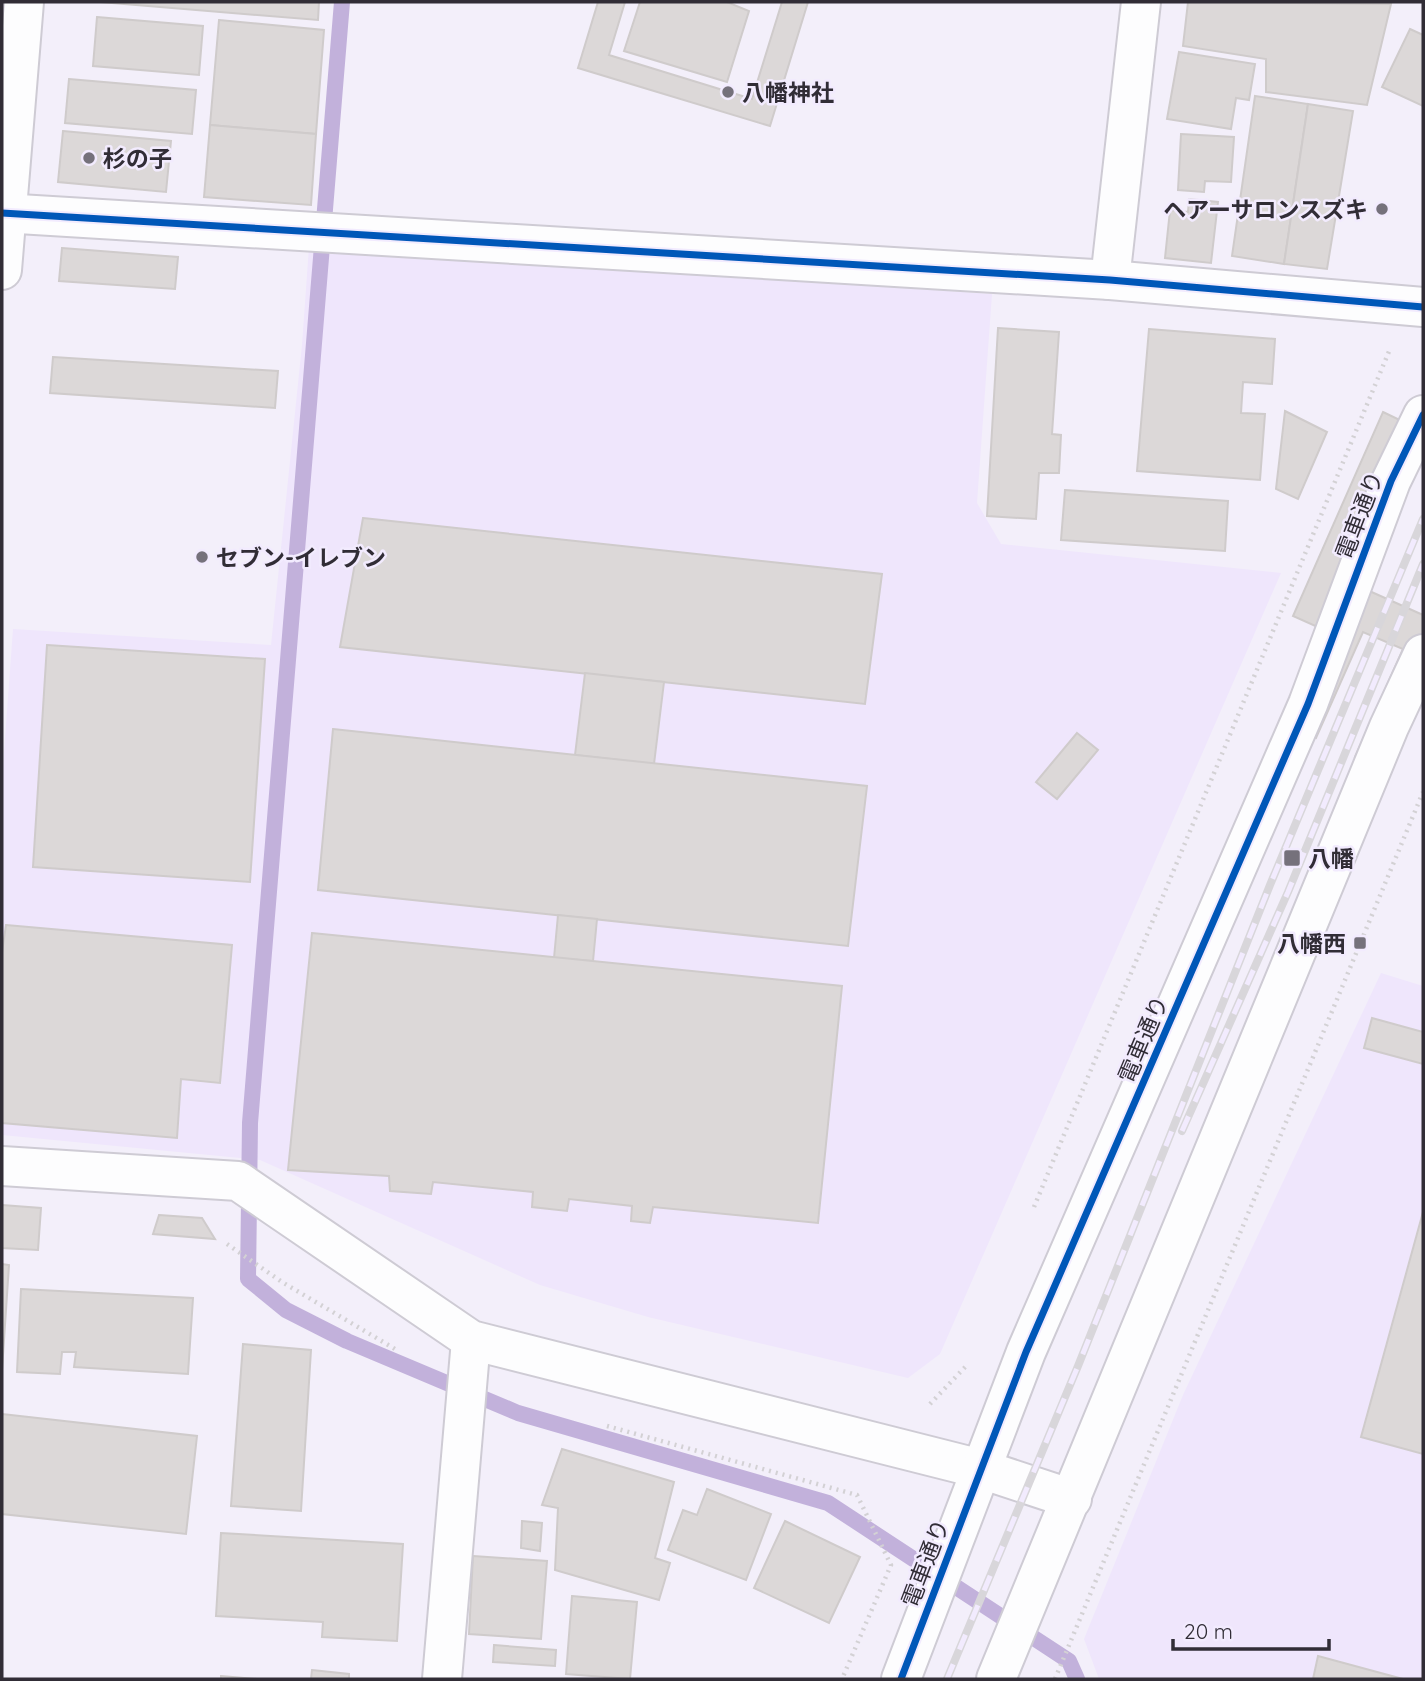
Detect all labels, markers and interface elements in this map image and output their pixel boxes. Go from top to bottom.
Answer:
place label: 八幡神社 [742,78,834,107]
marker: 八幡神社 [720,84,736,100]
place label: 杉の子 [103,144,172,173]
marker: 杉の子 [81,150,97,166]
place label: ヘアーサロンスズキ [1163,195,1368,224]
marker: ヘアーサロンスズキ [1374,201,1390,217]
street label: 電車通り [1329,467,1389,563]
place label: セブン-イレブン [216,543,386,572]
marker: セブン-イレブン [194,549,210,565]
place label: 八幡 [1308,844,1354,873]
marker: 八幡 [1282,848,1302,868]
place label: 八幡西 [1277,929,1346,958]
marker: 八幡西 [1352,935,1368,951]
street label: 電車通り [1112,991,1174,1087]
street label: 電車通り [895,1515,955,1611]
scale bar [1173,1608,1329,1652]
text: 20 m [1184,1618,1233,1644]

